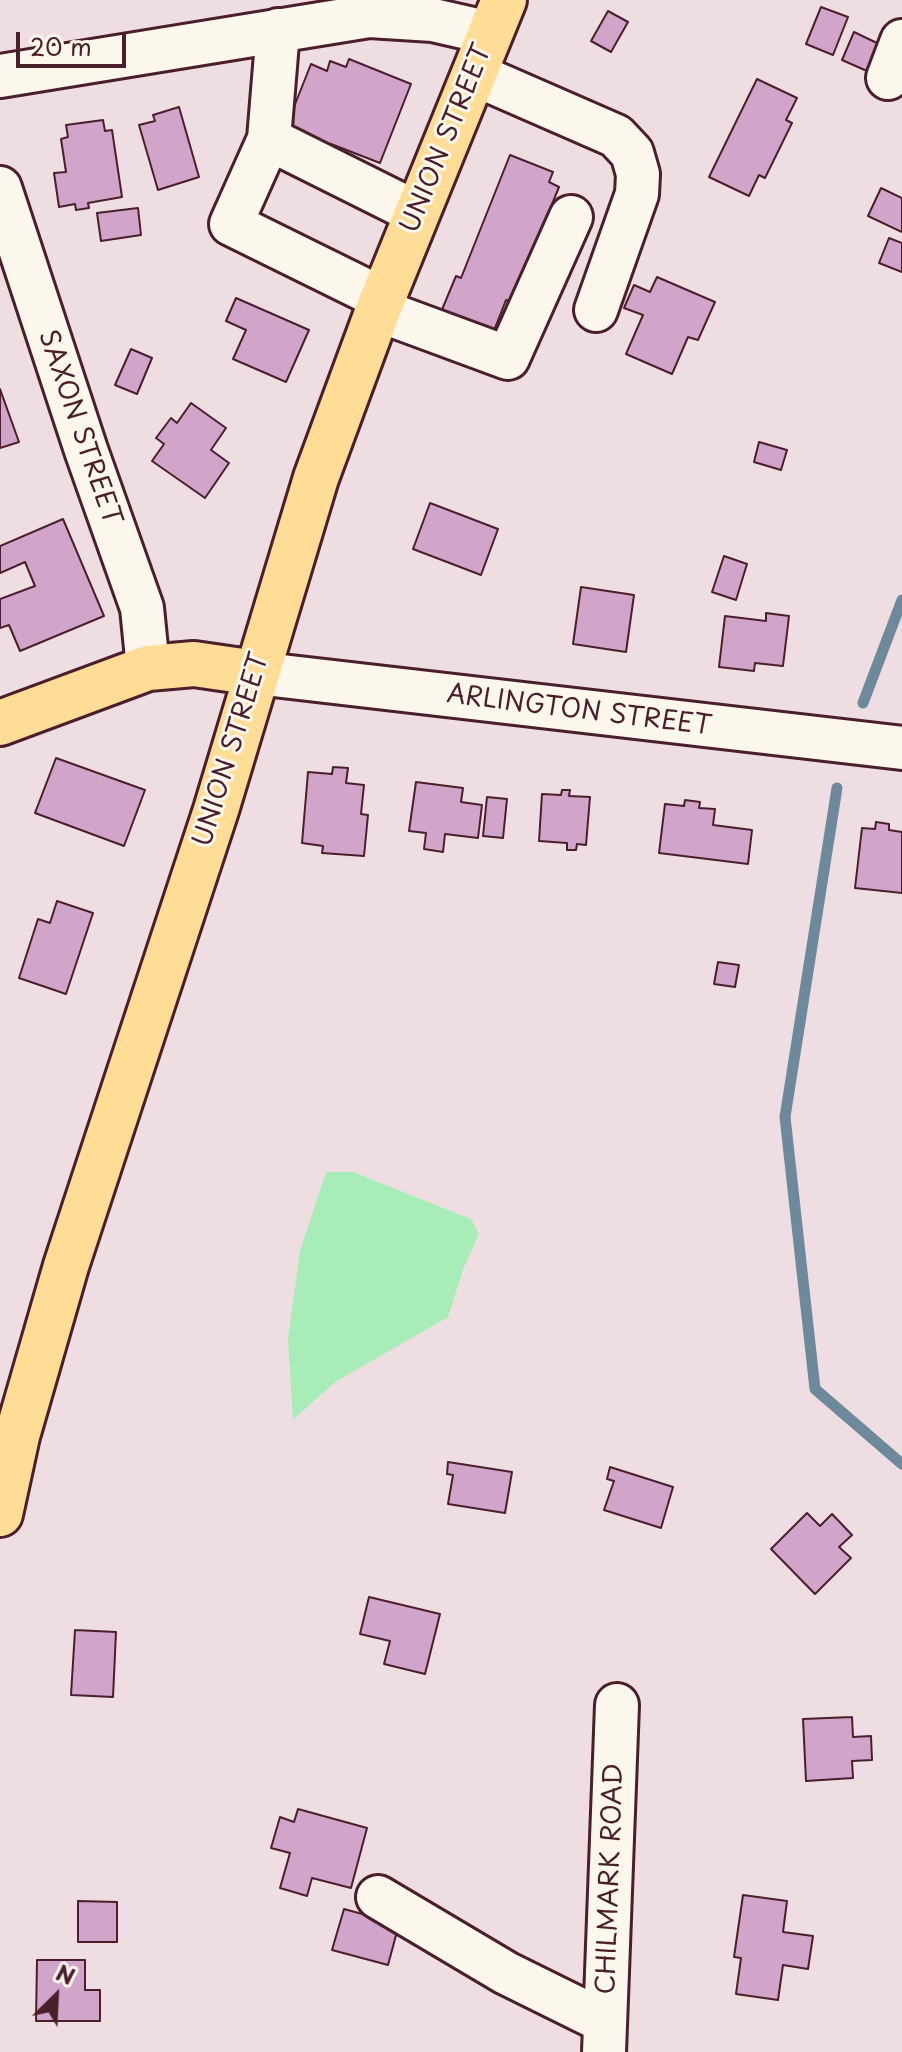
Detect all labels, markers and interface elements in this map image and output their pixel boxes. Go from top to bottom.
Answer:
scale bar [20,16,130,66]
text: 20 m [30,28,92,64]
street label: UNION STREET [395,40,499,238]
street label: SAXON STREET [31,326,127,530]
street label: UNION STREET [188,649,276,851]
street label: ARLINGTON STREET [445,679,713,743]
street label: CHILMARK ROAD [591,1763,631,1995]
text: N [51,1955,81,1992]
north arrow [16,1956,96,2036]

